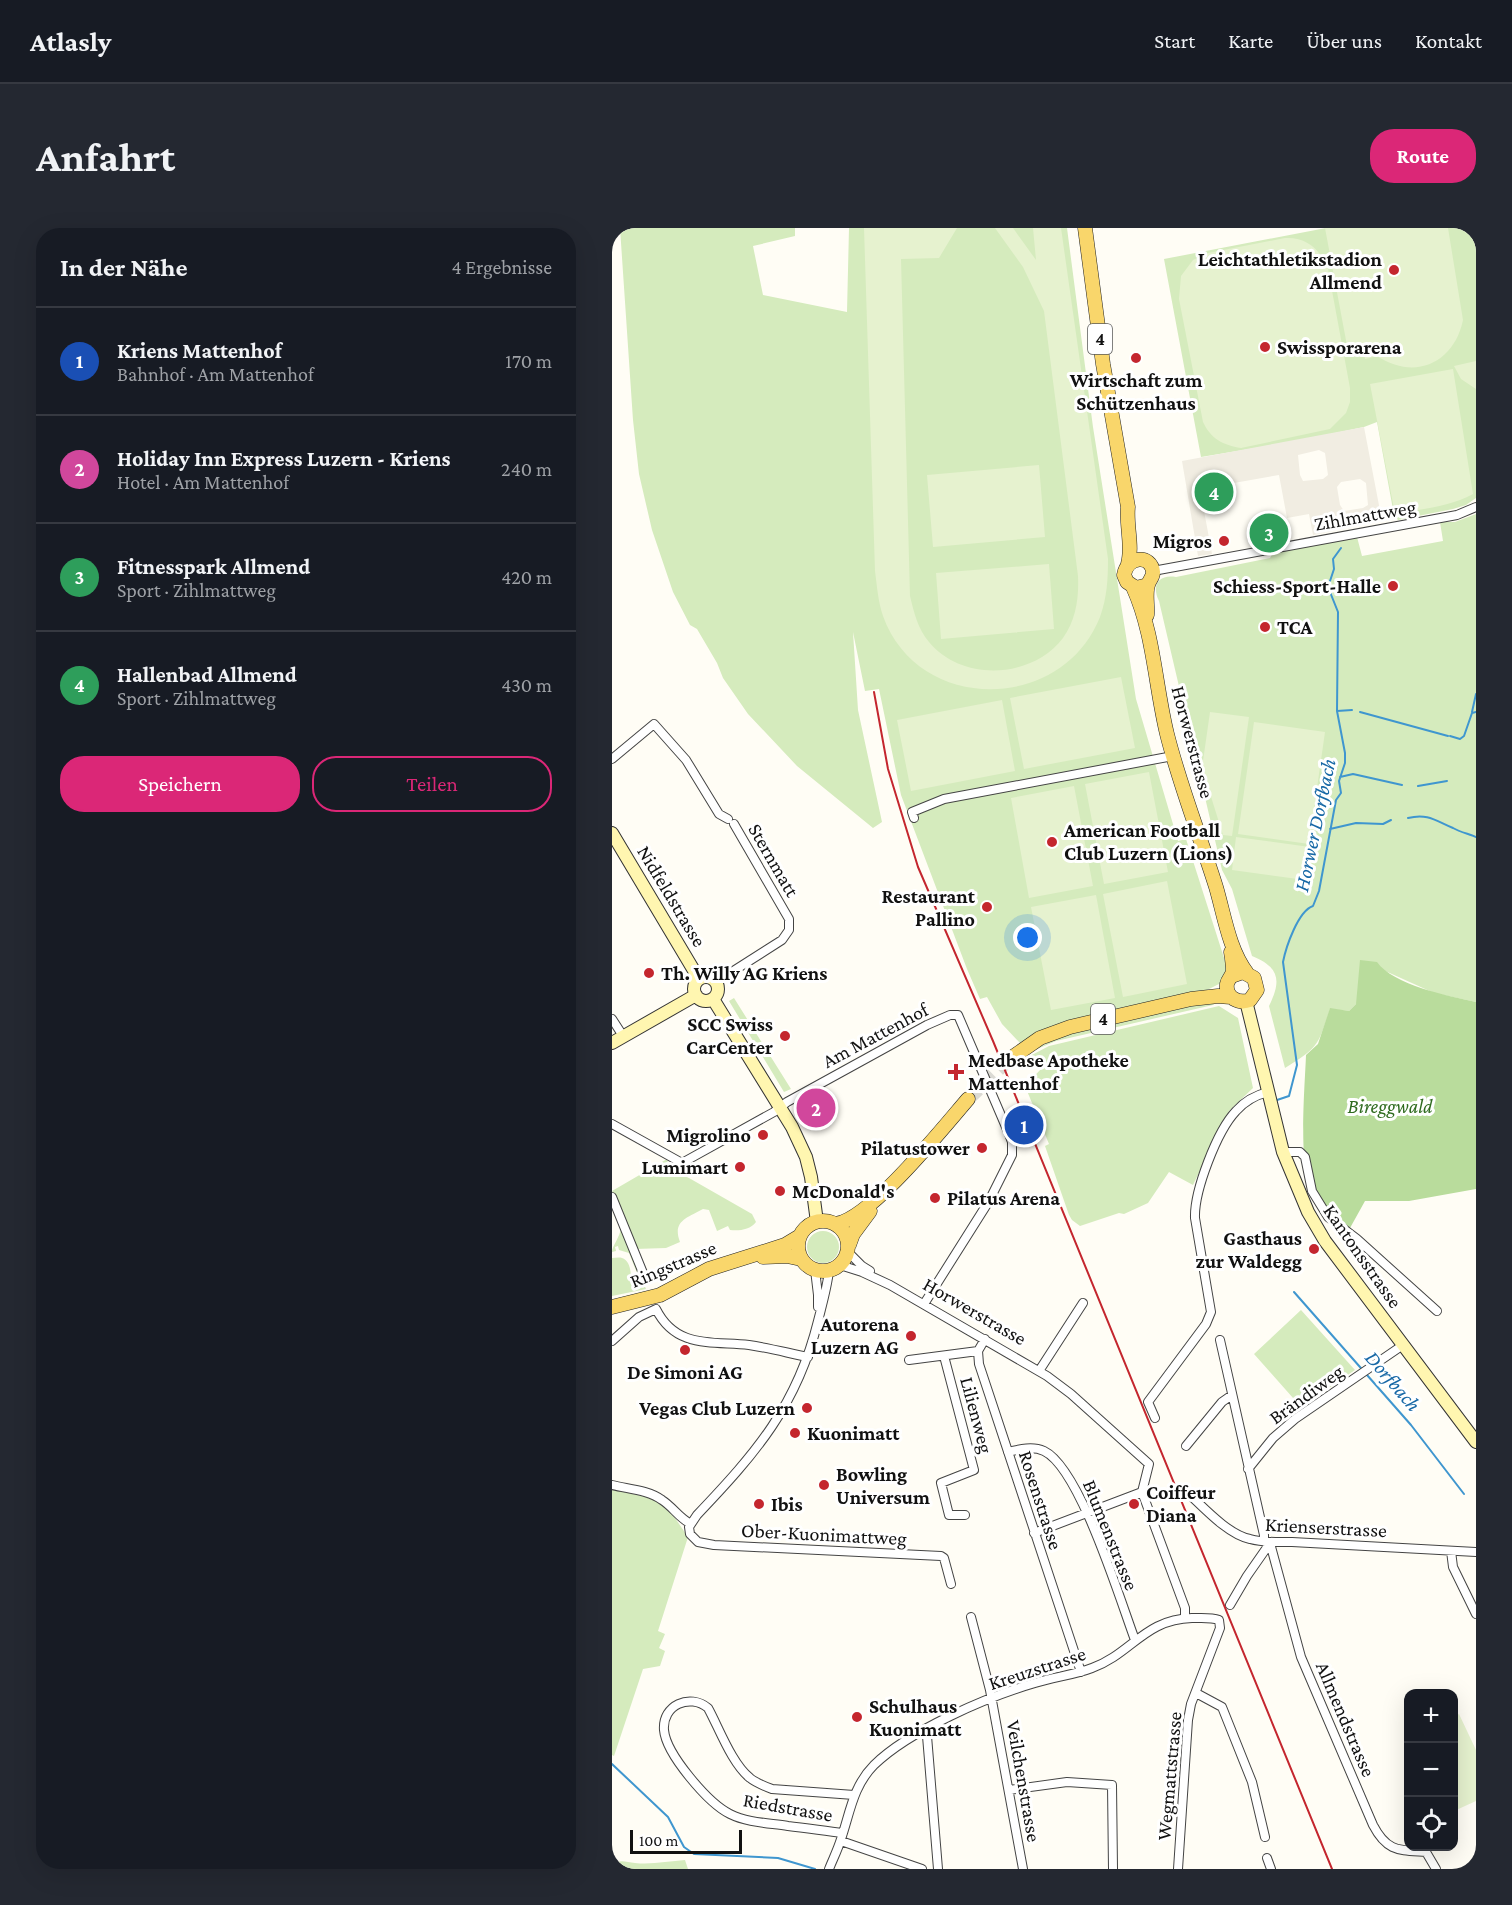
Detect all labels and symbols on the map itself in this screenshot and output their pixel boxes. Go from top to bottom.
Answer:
place label: Leichtathletikstadion Allmend [1198,248,1383,293]
marker: Leichtathletikstadion Allmend [1387,263,1401,277]
road number: 4 [1088,324,1112,354]
place label: Swissporarena [1277,336,1402,358]
marker: Swissporarena [1258,340,1272,354]
marker: Wirtschaft zum Schützenhaus [1129,351,1143,365]
place label: Wirtschaft zum Schützenhaus [1069,369,1202,414]
pin: 4 [1194,470,1234,514]
street label: Zihlmattweg [1312,495,1418,536]
pin: 3 [1250,510,1288,556]
place label: Migros [1153,530,1212,552]
marker: Migros [1217,534,1231,548]
place label: Schiess-Sport-Halle [1213,575,1381,597]
marker: Schiess-Sport-Halle [1386,579,1400,593]
place label: TCA [1277,616,1314,638]
marker: TCA [1258,620,1272,634]
street label: Horwerstrasse [1167,683,1219,801]
water label: Horwer Dorfbach [1289,756,1341,894]
street label: Sternmatt [744,819,804,901]
place label: American Football Club Luzern (Lions) [1063,819,1233,865]
marker: American Football Club Luzern (Lions) [1045,835,1059,849]
street label: Nidfeldstrasse [633,841,711,951]
place label: Restaurant Pallino [881,885,976,930]
marker: Restaurant Pallino [980,900,994,914]
your location [1013,923,1042,952]
place label: Th. Willy AG Kriens [661,962,827,984]
marker: Th. Willy AG Kriens [642,966,656,980]
street label: Am Mattenhof [819,997,932,1072]
road number: 4 [1091,1004,1115,1034]
place label: SCC Swiss CarCenter [686,1013,773,1058]
marker: SCC Swiss CarCenter [778,1029,792,1043]
place label: Medbase Apotheke Mattenhof [968,1049,1129,1094]
marker: Medbase Apotheke Mattenhof [949,1065,963,1079]
pin: 2 [796,1086,836,1130]
park label: Bireggwald [1348,1095,1433,1118]
pin: 1 [1004,1102,1044,1148]
place label: Migrolino [666,1124,751,1146]
marker: Migrolino [756,1128,770,1142]
place label: Pilatustower [861,1137,970,1159]
marker: Pilatustower [975,1141,989,1155]
place label: Lumimart [641,1156,729,1178]
marker: Lumimart [733,1160,747,1174]
place label: McDonald's [792,1180,894,1202]
marker: McDonald's [773,1184,787,1198]
place label: Pilatus Arena [947,1187,1060,1209]
marker: Pilatus Arena [928,1191,942,1205]
street label: Kantonsstrasse [1319,1200,1407,1312]
place label: Gasthaus zur Waldegg [1196,1227,1302,1272]
street label: Ringstrasse [627,1236,720,1293]
marker: Gasthaus zur Waldegg [1307,1242,1321,1256]
street label: Horwerstrasse [920,1273,1031,1349]
place label: Autorena Luzern AG [811,1313,899,1358]
marker: Autorena Luzern AG [904,1329,918,1343]
marker: De Simoni AG [678,1343,692,1357]
water label: Dorfbach [1360,1346,1426,1416]
street label: Brändiweg [1265,1360,1348,1429]
place label: De Simoni AG [627,1361,743,1383]
street label: Lilienweg [955,1374,998,1456]
place label: Vegas Club Luzern [638,1397,796,1419]
marker: Vegas Club Luzern [800,1401,814,1415]
place label: Kuonimatt [807,1422,900,1444]
marker: Kuonimatt [788,1426,802,1440]
street label: Rosenstrasse [1015,1448,1067,1553]
place label: Bowling Universum [836,1463,930,1508]
street label: Blumenstrasse [1079,1476,1143,1594]
marker: Bowling Universum [817,1478,831,1492]
place label: Coiffeur Diana [1146,1481,1216,1526]
place label: Ibis [771,1493,803,1515]
marker: Ibis [752,1497,766,1511]
marker: Coiffeur Diana [1127,1497,1141,1511]
street label: Krienserstrasse [1265,1513,1388,1541]
street label: Ober-Kuonimattweg [741,1519,908,1550]
street label: Kreuzstrasse [986,1642,1089,1694]
street label: Allmendstrasse [1312,1658,1380,1780]
place label: Schulhaus Kuonimatt [869,1695,962,1740]
marker: Schulhaus Kuonimatt [850,1710,864,1724]
street label: Wegmattstrasse [1152,1710,1187,1841]
street label: Veilchenstrasse [1002,1718,1046,1844]
street label: Riedstrasse [741,1788,835,1826]
scale bar [630,1827,742,1854]

